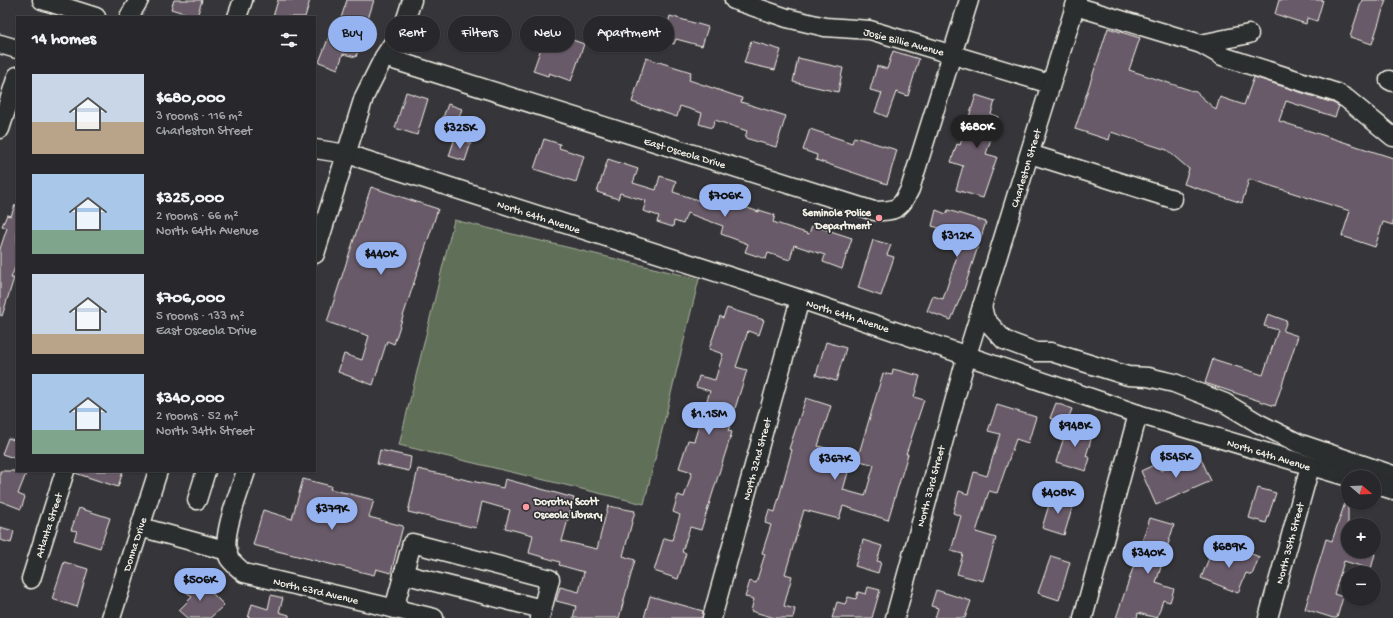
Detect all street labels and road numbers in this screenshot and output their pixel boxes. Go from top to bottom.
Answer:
street label: Josie Billie Avenue [862,26,945,60]
street label: Charleston Street [1009,126,1045,209]
street label: East Osceola Drive [642,136,727,172]
street label: North 64th Avenue [495,199,582,237]
street label: North 64th Avenue [804,298,891,336]
street label: North 32nd Street [741,416,775,502]
street label: North 64th Avenue [1225,438,1312,474]
street label: North 33rd Street [915,443,949,528]
street label: Atlanta Street [34,490,66,559]
street label: North 35th Street [1274,500,1308,585]
street label: Donna Drive [121,516,150,574]
street label: North 63rd Avenue [272,576,360,608]

